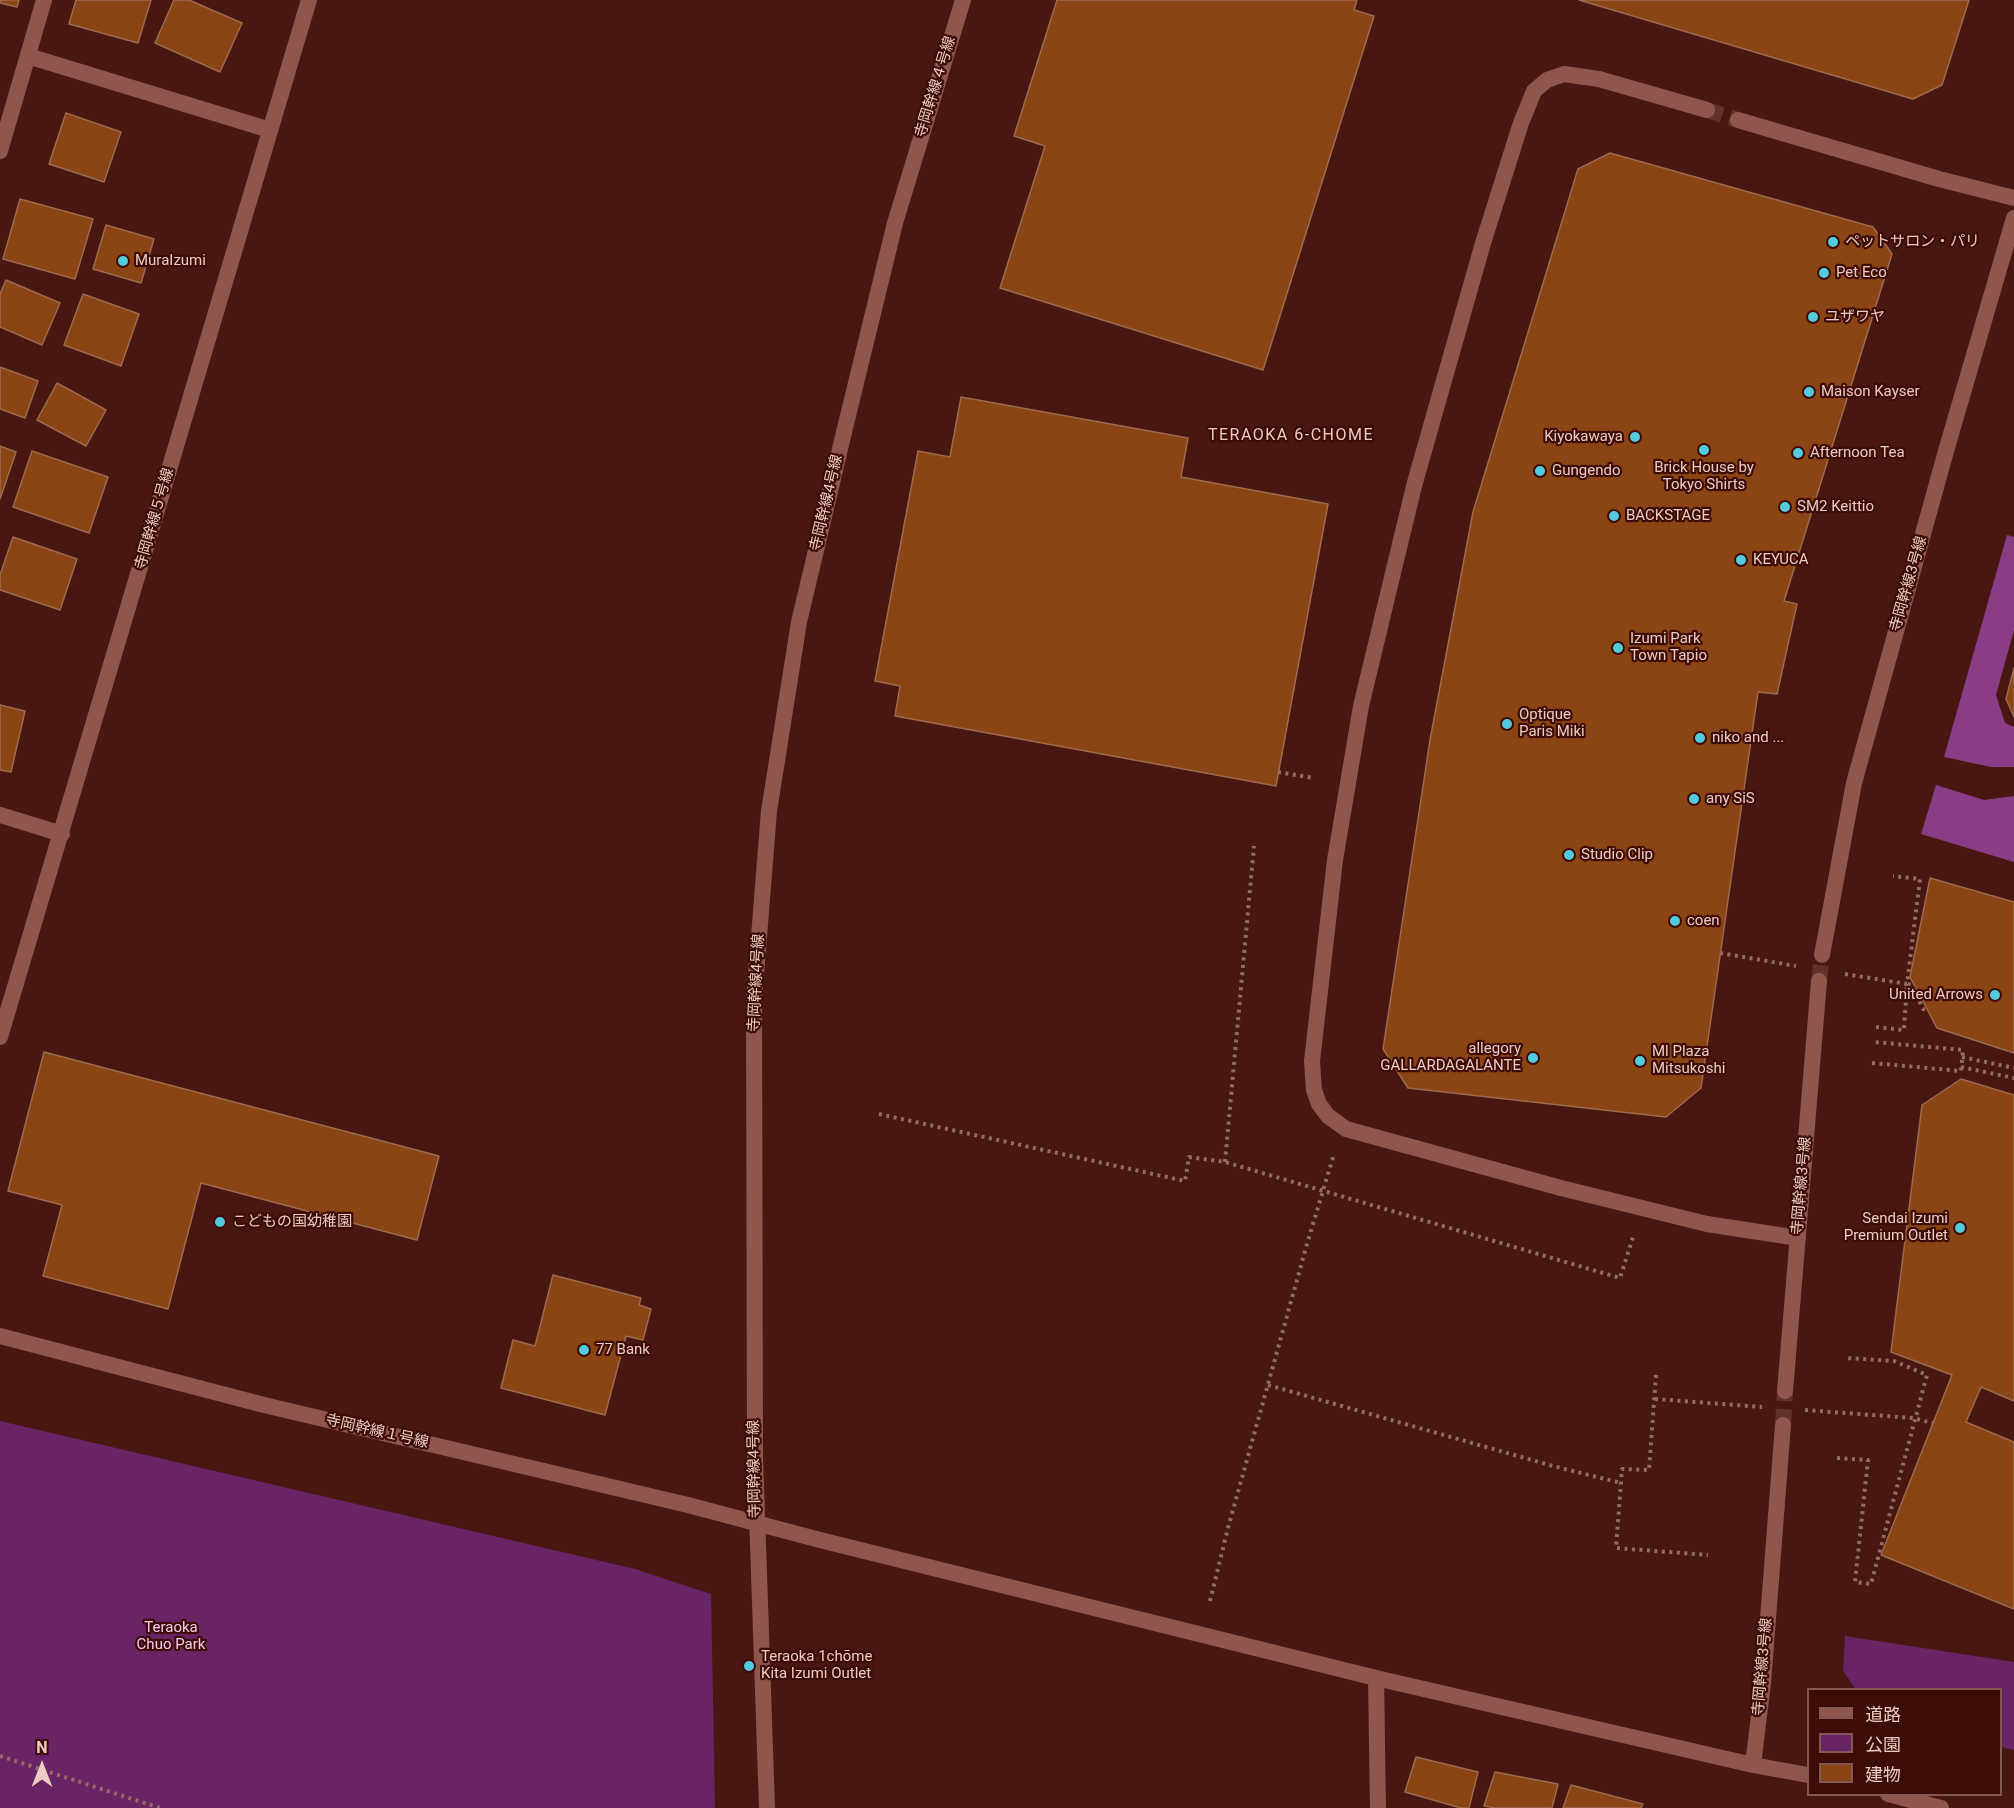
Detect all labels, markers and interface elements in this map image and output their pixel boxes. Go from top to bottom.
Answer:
street label: 寺岡幹線４号線 [912,34,960,140]
place label: ペットサロン・パリ [1845,233,1980,251]
marker: ペットサロン・パリ [1826,235,1840,249]
place label: MuraIzumi [135,252,206,270]
marker: MuraIzumi [116,254,130,268]
place label: Pet Eco [1836,264,1887,282]
marker: Pet Eco [1817,266,1831,280]
place label: ユザワヤ [1825,308,1885,326]
marker: ユザワヤ [1806,310,1820,324]
place label: Maison Kayser [1821,383,1920,401]
marker: Maison Kayser [1802,385,1816,399]
district label: TERAOKA 6-CHOME [1208,426,1374,446]
place label: Kiyokawaya [1544,428,1623,446]
marker: Kiyokawaya [1628,430,1642,444]
marker: Brick House by Tokyo Shirts [1697,443,1711,457]
place label: Afternoon Tea [1810,444,1905,462]
marker: Afternoon Tea [1791,446,1805,460]
street label: 寺岡幹線4号線 [807,453,847,553]
place label: Brick House by Tokyo Shirts [1654,459,1754,494]
place label: Gungendo [1552,462,1620,480]
marker: Gungendo [1533,464,1547,478]
street label: 寺岡幹線５号線 [132,466,178,572]
place label: SM2 Keittio [1797,498,1874,516]
marker: SM2 Keittio [1778,500,1792,514]
place label: BACKSTAGE [1626,507,1710,525]
marker: BACKSTAGE [1607,509,1621,523]
street label: 寺岡幹線3号線 [1887,534,1931,634]
place label: KEYUCA [1753,551,1809,569]
marker: KEYUCA [1734,553,1748,567]
place label: Izumi Park Town Tapio [1630,630,1707,665]
marker: Izumi Park Town Tapio [1611,641,1625,655]
place label: Optique Paris Miki [1519,706,1585,741]
marker: Optique Paris Miki [1500,717,1514,731]
place label: niko and ... [1712,729,1784,747]
marker: niko and ... [1693,731,1707,745]
place label: any SiS [1706,790,1755,808]
marker: any SiS [1687,792,1701,806]
place label: Studio Clip [1581,846,1653,864]
marker: Studio Clip [1562,848,1576,862]
place label: coen [1687,912,1720,930]
marker: coen [1668,914,1682,928]
street label: 寺岡幹線4号線 [745,933,769,1033]
place label: United Arrows [1889,986,1983,1004]
marker: United Arrows [1988,988,2002,1002]
place label: allegory GALLARDAGALANTE [1380,1040,1521,1075]
place label: Ml Plaza Mitsukoshi [1652,1043,1725,1078]
marker: allegory GALLARDAGALANTE [1526,1051,1540,1065]
marker: Ml Plaza Mitsukoshi [1633,1054,1647,1068]
street label: 寺岡幹線3号線 [1789,1136,1815,1236]
place label: Sendai Izumi Premium Outlet [1844,1210,1948,1245]
place label: こどもの国幼稚園 [232,1213,352,1231]
marker: こどもの国幼稚園 [213,1215,227,1229]
marker: Sendai Izumi Premium Outlet [1953,1221,1967,1235]
place label: 77 Bank [596,1341,650,1359]
marker: 77 Bank [577,1343,591,1357]
street label: 寺岡幹線１号線 [324,1411,430,1453]
street label: 寺岡幹線4号線 [745,1420,765,1518]
street label: 寺岡幹線3号線 [1750,1617,1776,1717]
park label: Teraoka Chuo Park [137,1619,205,1654]
place label: Teraoka 1chōme Kita Izumi Outlet [761,1648,872,1683]
marker: Teraoka 1chōme Kita Izumi Outlet [742,1659,756,1673]
legend [1807,1688,2002,1796]
text: 道路 [1865,1704,1901,1725]
text: 公園 [1865,1734,1901,1755]
north arrow [12,1736,72,1796]
text: N [36,1738,48,1757]
text: 建物 [1865,1764,1901,1785]

